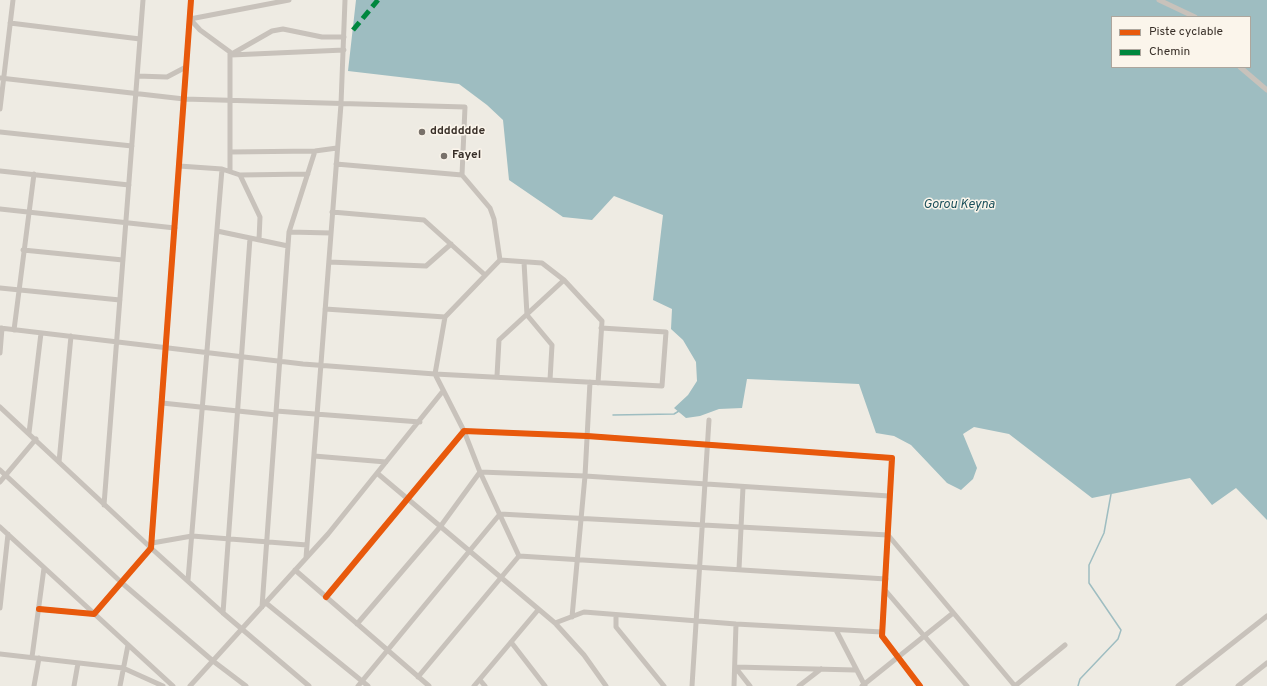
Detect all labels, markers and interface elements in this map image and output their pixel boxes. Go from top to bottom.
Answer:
legend [1111,16,1251,68]
text: Piste cyclable [1149,24,1223,40]
text: Chemin [1149,44,1190,60]
place label: ddddddde [430,125,485,139]
marker: ddddddde [417,127,427,137]
place label: Fayel [452,149,481,163]
marker: Fayel [439,151,449,161]
water label: Gorou Keyna [923,197,995,213]

